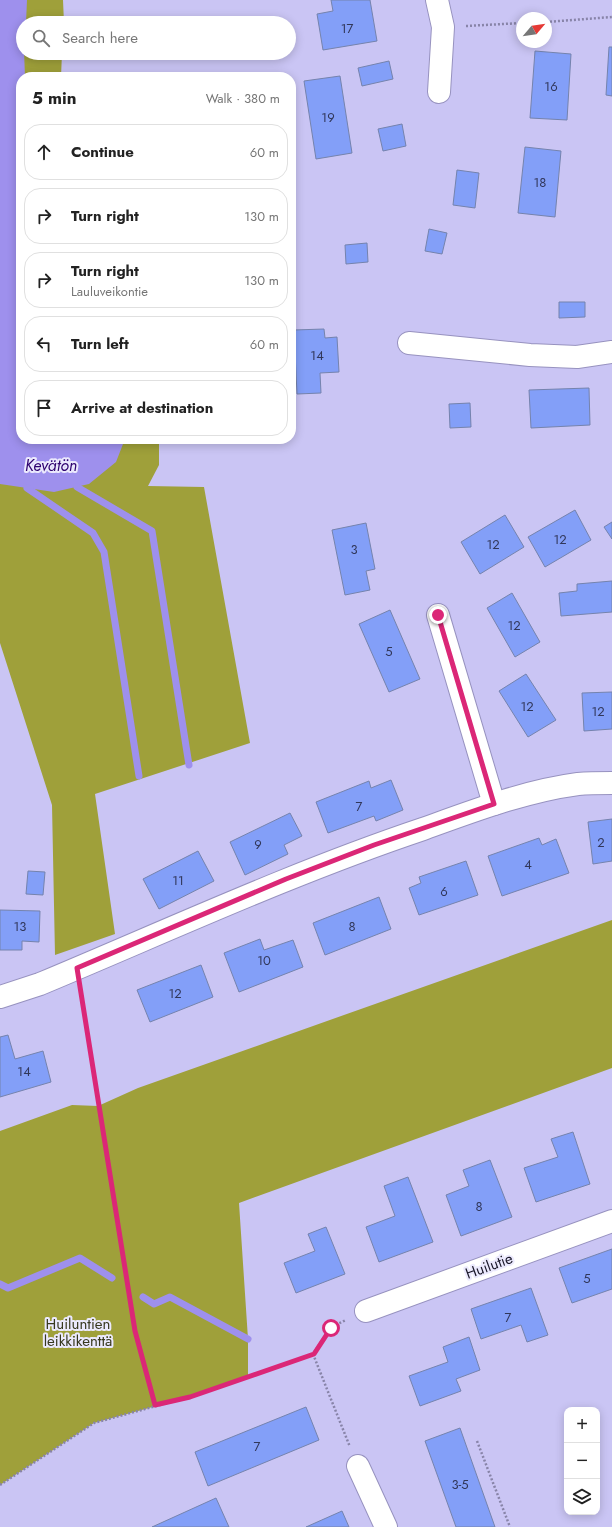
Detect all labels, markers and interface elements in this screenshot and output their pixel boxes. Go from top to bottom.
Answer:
north arrow [516,12,552,48]
search box [16,16,296,60]
house number: 17 [341,19,354,38]
icon: search [30,27,52,49]
text: Search here [62,27,138,49]
house number: 16 [544,77,558,96]
text: 5 min [32,86,76,110]
text: Walk · 380 m [206,89,280,108]
house number: 19 [321,108,335,127]
icon: ahead [33,141,55,163]
text: Continue [71,141,134,163]
text: 60 m [250,143,279,162]
house number: 18 [534,173,546,192]
icon: right [33,205,55,227]
text: Turn right [71,205,139,227]
text: 130 m [244,207,279,226]
text: Turn right [71,260,139,282]
icon: right [33,269,55,291]
text: 130 m [244,271,279,290]
text: Lauluveikontie [71,282,148,301]
icon: left [33,333,55,355]
text: Turn left [71,333,129,355]
text: 60 m [250,335,279,354]
house number: 14 [310,346,324,365]
icon: arrive [33,397,55,419]
text: Arrive at destination [71,397,213,419]
water label: Kevätön [25,454,77,477]
house number: 12 [553,530,567,549]
house number: 12 [486,535,500,554]
house number: 3 [350,540,358,559]
route end [429,606,447,624]
house number: 12 [507,616,521,635]
house number: 5 [385,642,393,661]
house number: 12 [520,697,534,716]
house number: 12 [591,702,605,721]
house number: 7 [356,797,363,816]
house number: 2 [597,833,605,852]
house number: 9 [254,835,262,854]
house number: 4 [524,855,532,874]
house number: 11 [172,871,184,890]
house number: 6 [440,882,448,901]
house number: 13 [14,917,26,936]
house number: 8 [348,917,356,936]
house number: 10 [257,951,271,970]
house number: 12 [168,984,182,1003]
house number: 14 [17,1062,31,1081]
house number: 8 [475,1197,483,1216]
street label: Huilutie [462,1247,516,1285]
house number: 5 [583,1269,591,1288]
house number: 7 [505,1308,512,1327]
park label: Huiluntien leikkikenttä [44,1313,112,1352]
route start [322,1319,340,1337]
map controls [564,1407,600,1515]
button: + [564,1407,600,1443]
house number: 7 [254,1437,261,1456]
button: − [564,1443,600,1479]
house number: 3-5 [451,1475,469,1494]
button: layers [564,1479,600,1515]

